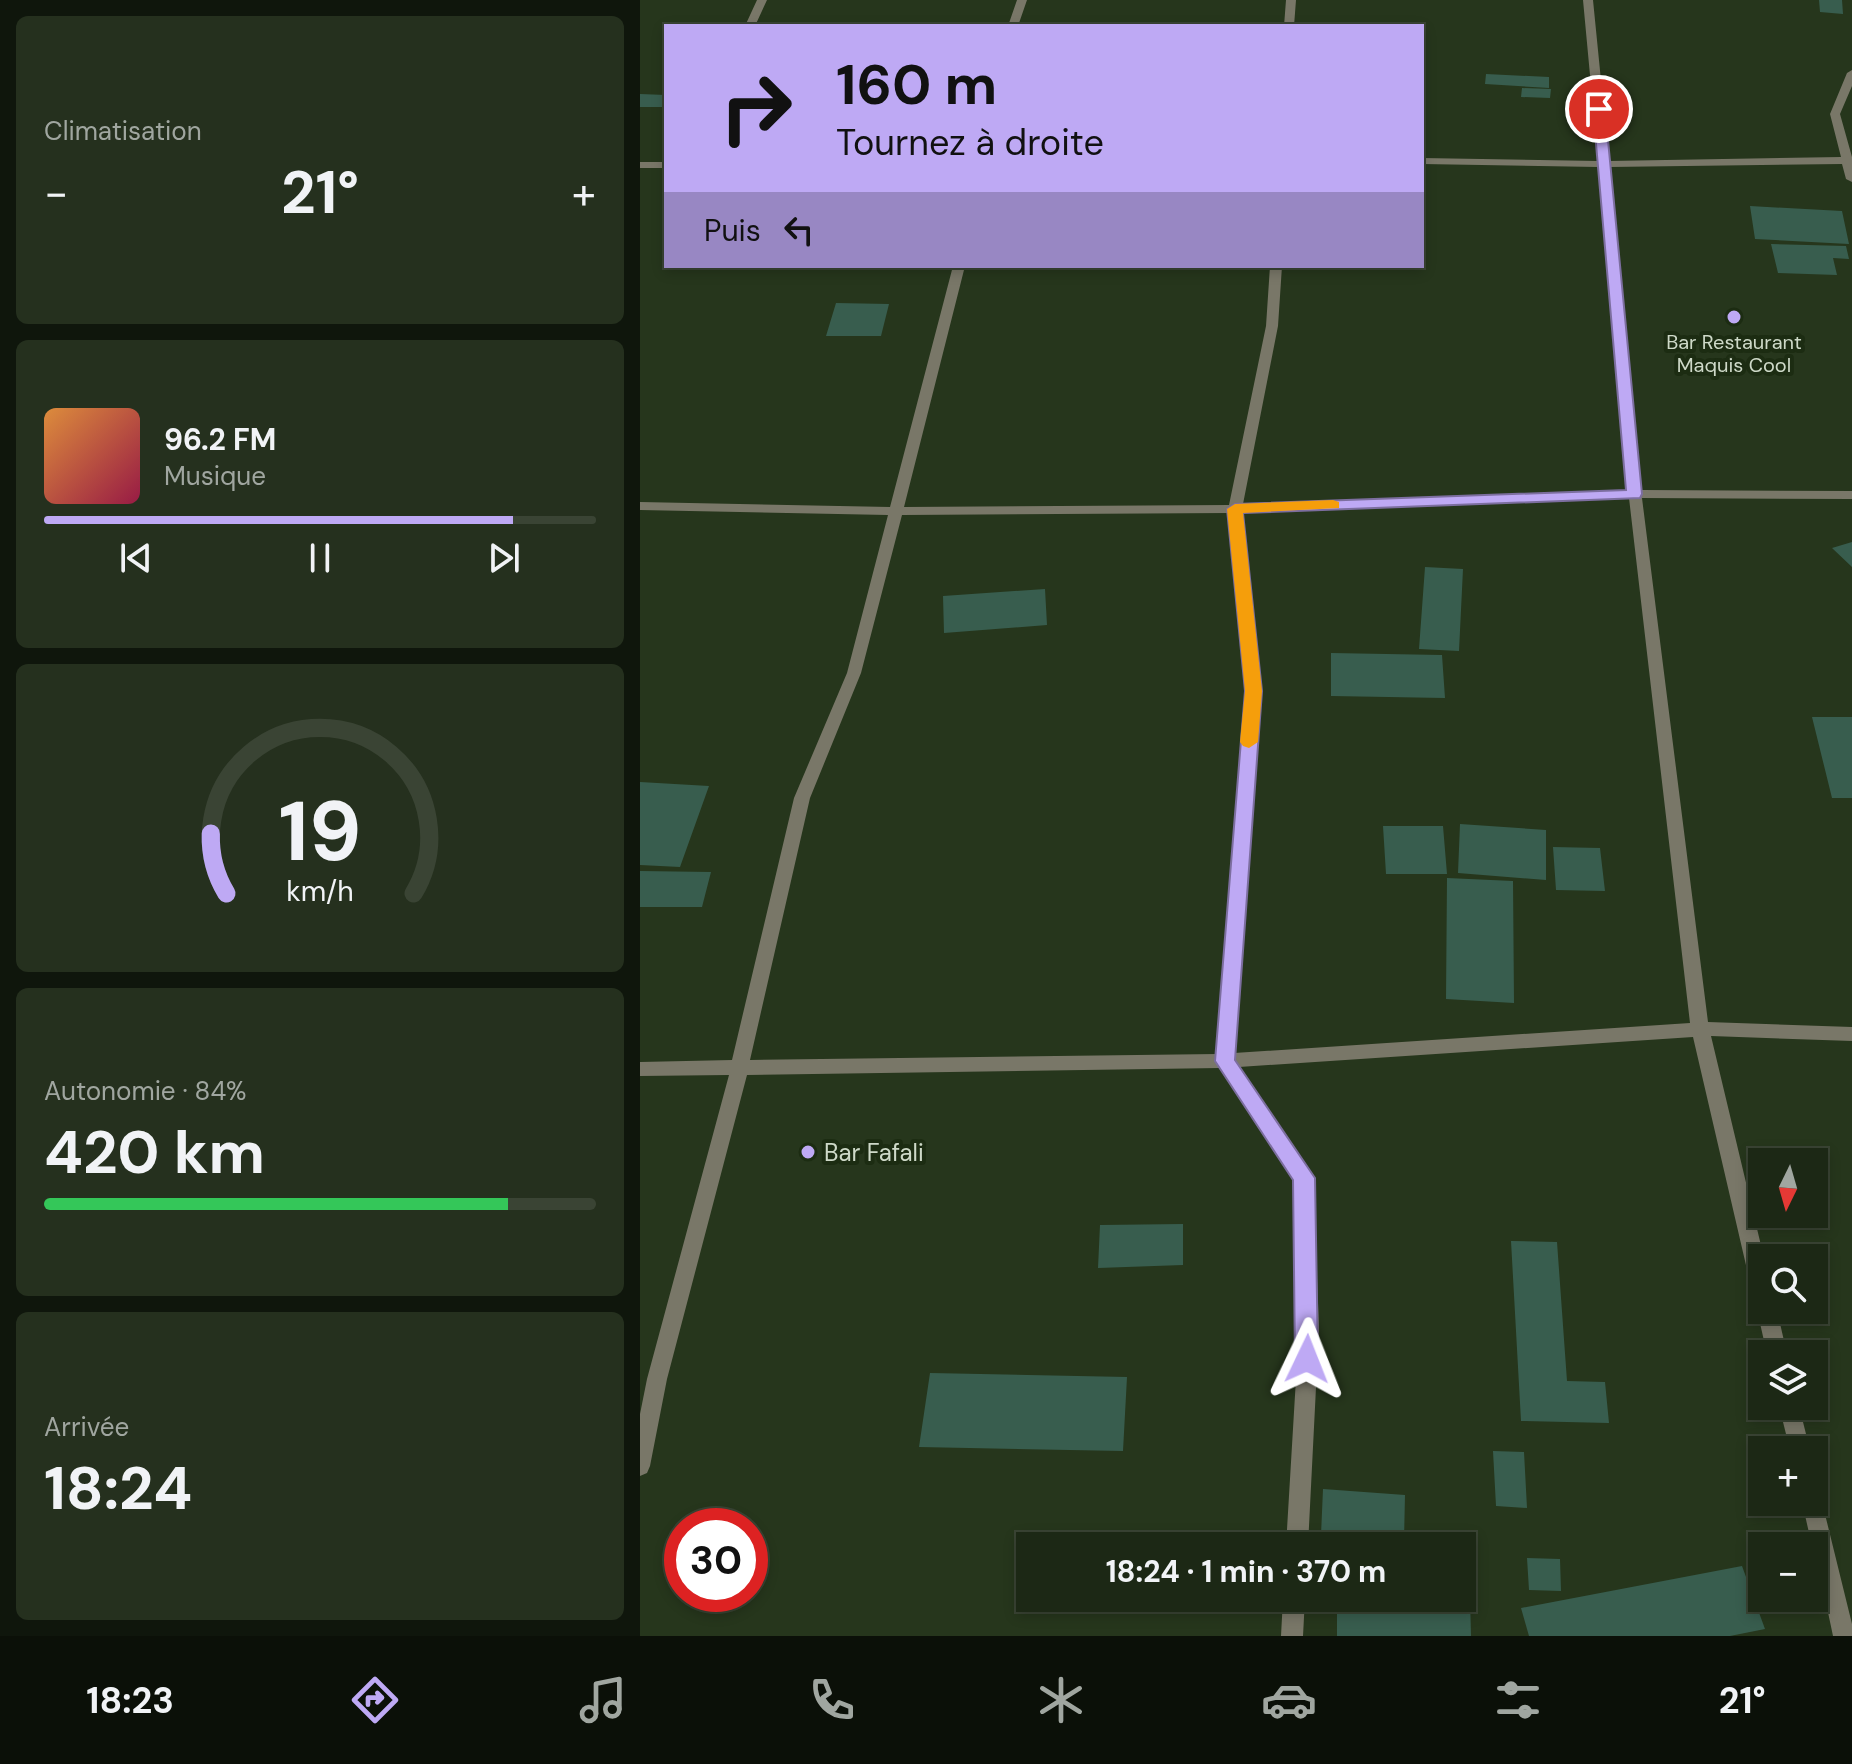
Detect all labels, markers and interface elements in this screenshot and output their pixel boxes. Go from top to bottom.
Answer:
text: 160 m [836,48,997,121]
icon: right [704,56,808,160]
pin [1565,75,1633,143]
icon: arrive [1577,87,1621,131]
text: Climatisation [44,114,202,148]
text: Tournez à droite [836,119,1104,166]
text: 21° [281,153,359,232]
text: − [44,164,68,222]
text: + [572,164,596,222]
icon: left [777,208,821,252]
text: Puis [704,211,761,250]
marker: Bar Restaurant Maquis Cool [1725,308,1743,326]
place label: Bar Restaurant Maquis Cool [1666,329,1802,378]
text: 96.2 FM [164,420,276,459]
text: Musique [164,459,266,493]
icon: previous [114,536,158,580]
icon: pause [298,536,342,580]
icon: next [482,536,526,580]
text: 19 [278,777,362,886]
text: km/h [286,873,354,910]
text: Autonomie · 84% [44,1074,247,1108]
text: 420 km [44,1113,265,1192]
place label: Bar Fafali [824,1137,924,1168]
marker: Bar Fafali [799,1143,817,1161]
north arrow [1748,1148,1828,1228]
map controls [1748,1148,1828,1612]
button: search [1748,1244,1828,1324]
position arrow [1265,1317,1349,1401]
button: layers [1748,1340,1828,1420]
text: Arrivée [44,1410,129,1444]
button: + [1748,1436,1828,1516]
text: 18:24 [44,1449,192,1528]
speed limit sign: 30 [664,1508,768,1612]
button: − [1748,1532,1828,1612]
text: 18:24 · 1 min · 370 m [1106,1552,1386,1591]
icon: directions [347,1672,403,1728]
icon: music [575,1672,631,1728]
icon: phone [804,1672,860,1728]
icon: climate [1033,1672,1089,1728]
icon: car [1261,1672,1317,1728]
icon: filters [1490,1672,1546,1728]
text: 18:23 [86,1677,174,1724]
text: 21° [1719,1677,1766,1724]

